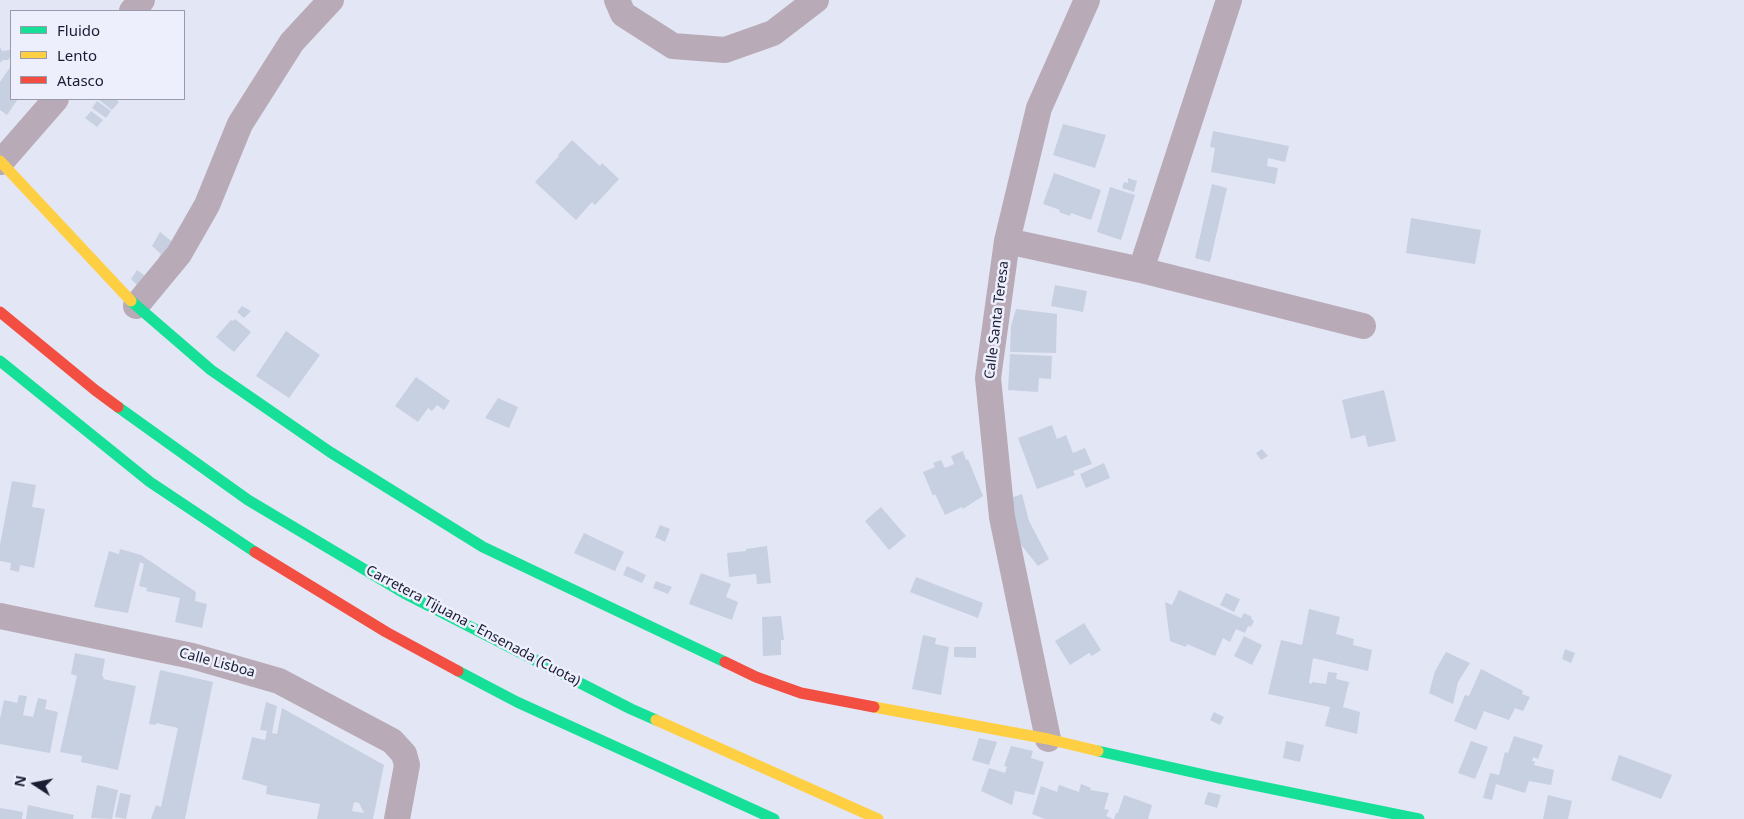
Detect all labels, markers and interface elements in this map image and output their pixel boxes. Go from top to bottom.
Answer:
legend [10,10,185,100]
text: Fluido [57,20,100,40]
text: Lento [57,45,97,65]
text: Atasco [57,70,104,90]
street label: Calle Santa Teresa [981,260,1013,380]
street label: Carretera Tijuana - Ensenada (Cuota) [363,562,583,690]
street label: Calle Lisboa [177,645,257,681]
north arrow [10,759,60,809]
text: N [9,774,30,788]

